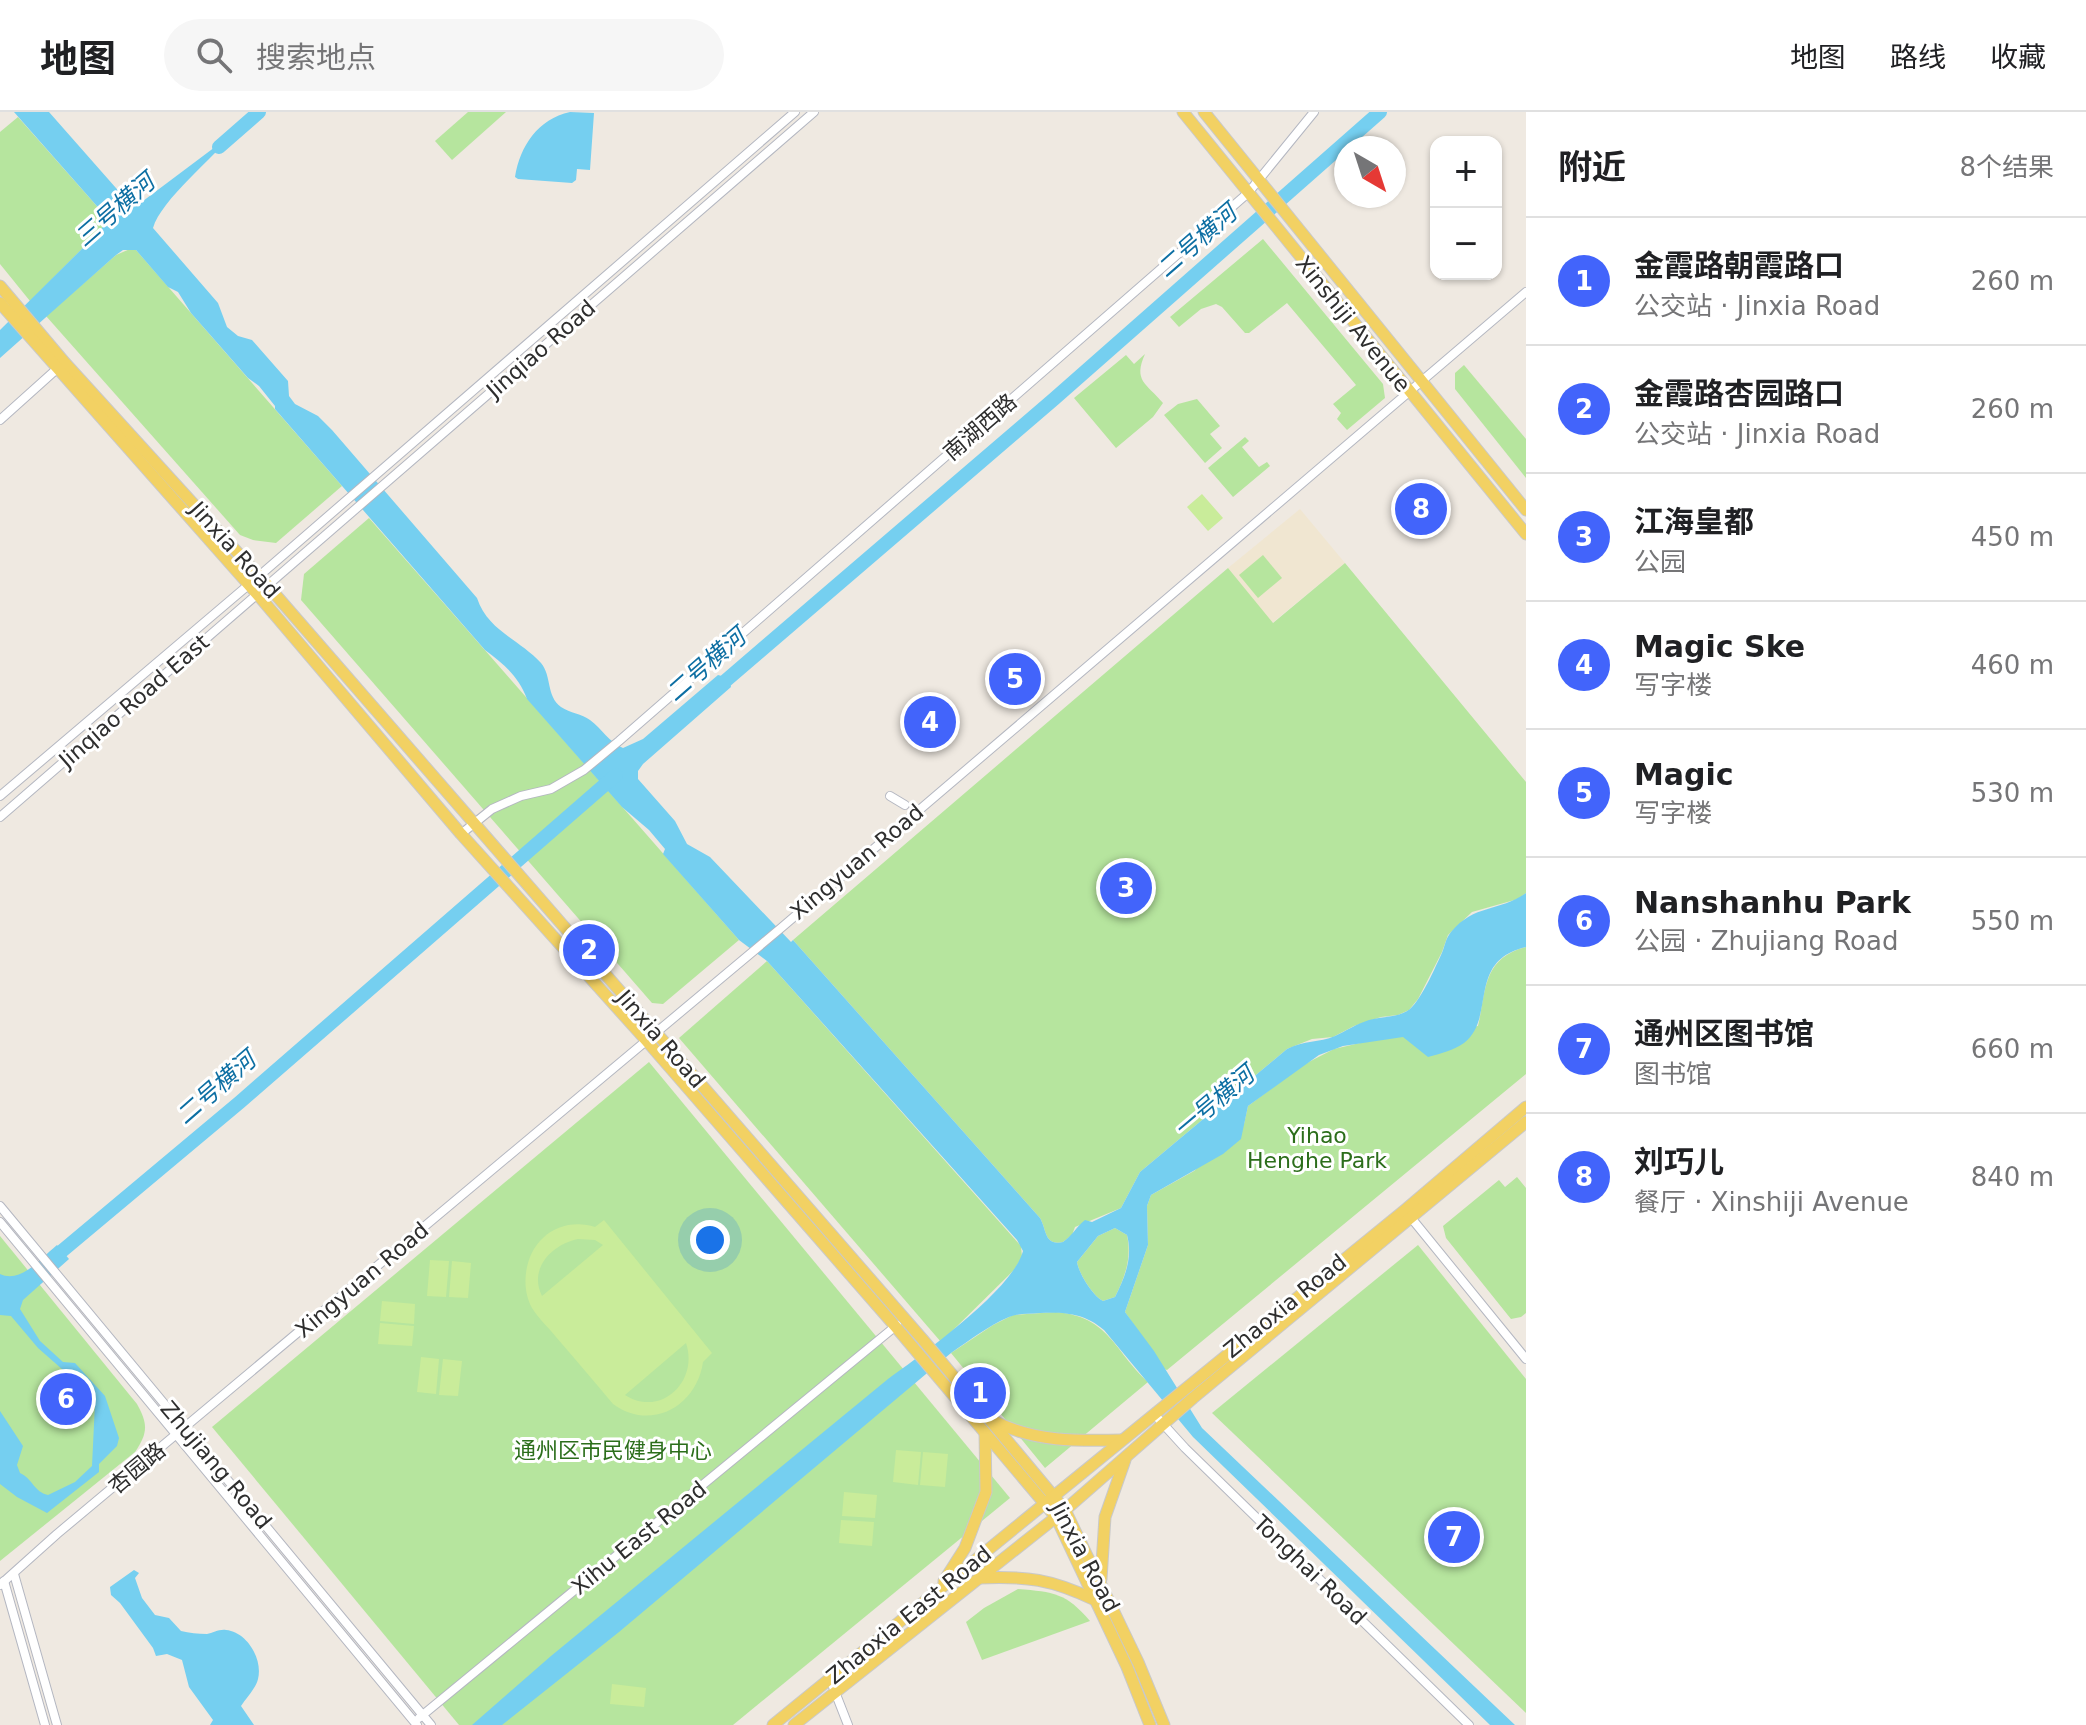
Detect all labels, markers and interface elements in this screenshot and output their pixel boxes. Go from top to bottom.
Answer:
search box [164,19,724,91]
icon: search [192,33,236,77]
text: 地图 [40,37,116,81]
text: 搜索地点 [256,40,376,75]
text: 地图 [1790,41,1846,74]
text: 路线 [1890,41,1946,74]
text: 收藏 [1990,41,2046,74]
north arrow [1334,136,1406,208]
map controls [1430,136,1502,280]
button: + [1430,136,1502,208]
text: 附近 [1558,147,1626,187]
text: 8个结果 [1959,152,2054,182]
water label: 三号横河 [70,165,163,252]
water label: 二号横河 [1152,196,1245,283]
button: − [1430,208,1502,280]
text: 金霞路朝霞路口 [1634,248,1844,283]
street label: Xinshiji Avenue [1291,251,1415,397]
text: 1 [1575,266,1593,296]
text: 260 m [1971,266,2054,296]
text: 公交站 · Jinxia Road [1634,291,1880,321]
street label: Jinqiao Road [480,295,600,404]
text: 金霞路杏园路口 [1634,376,1844,411]
street label: 南湖西路 [939,389,1021,465]
text: 2 [1575,394,1593,424]
text: 260 m [1971,394,2054,424]
text: 公交站 · Jinxia Road [1634,419,1880,449]
pin: 8 [1395,479,1447,539]
street label: Jinxia Road [184,495,285,603]
text: 江海皇都 [1634,504,1754,539]
text: 3 [1575,522,1593,552]
text: 450 m [1971,522,2054,552]
text: 公园 [1634,547,1686,577]
water label: 二号横河 [661,620,754,707]
street label: Jinqiao Road East [53,629,214,774]
text: Magic Ske [1634,629,1805,664]
pin: 5 [989,649,1041,709]
text: 4 [1575,650,1593,680]
text: 460 m [1971,650,2054,680]
text: 写字楼 [1634,670,1712,700]
pin: 4 [904,692,956,752]
text: Magic [1634,757,1734,792]
text: 5 [1575,778,1593,808]
text: 530 m [1971,778,2054,808]
text: 写字楼 [1634,798,1712,828]
street label: Xingyuan Road [786,799,928,925]
pin: 3 [1100,858,1152,918]
text: Nanshanhu Park [1634,885,1911,920]
text: 6 [1575,906,1593,936]
text: 550 m [1971,906,2054,936]
pin: 2 [563,920,615,980]
text: 公园 · Zhujiang Road [1634,926,1898,956]
street label: Jinxia Road [610,983,710,1093]
text: 通州区图书馆 [1634,1016,1814,1051]
text: 7 [1575,1034,1593,1064]
text: 660 m [1971,1034,2054,1064]
water label: 二号横河 [171,1043,264,1130]
water label: 一号横河 [1168,1058,1263,1144]
text: 图书馆 [1634,1059,1712,1089]
park label: Yihao Henghe Park [1247,1123,1387,1173]
text: 刘巧儿 [1634,1144,1724,1179]
text: 8 [1575,1162,1593,1192]
text: 840 m [1971,1162,2054,1192]
text: 餐厅 · Xinshiji Avenue [1634,1187,1909,1217]
street label: Xingyuan Road [291,1217,433,1343]
your location [690,1220,730,1260]
street label: Zhaoxia Road [1219,1249,1351,1363]
pin: 1 [954,1363,1006,1423]
pin: 6 [40,1369,92,1429]
street label: Zhujiang Road [155,1396,277,1534]
street label: 杏园路 [104,1437,170,1499]
park label: 通州区市民健身中心 [514,1438,712,1463]
street label: Xihu East Road [567,1476,711,1600]
street label: Jinxia Road [1045,1496,1125,1616]
pin: 7 [1428,1507,1480,1567]
street label: Tonghai Road [1248,1509,1371,1630]
street label: Zhaoxia East Road [822,1541,996,1689]

